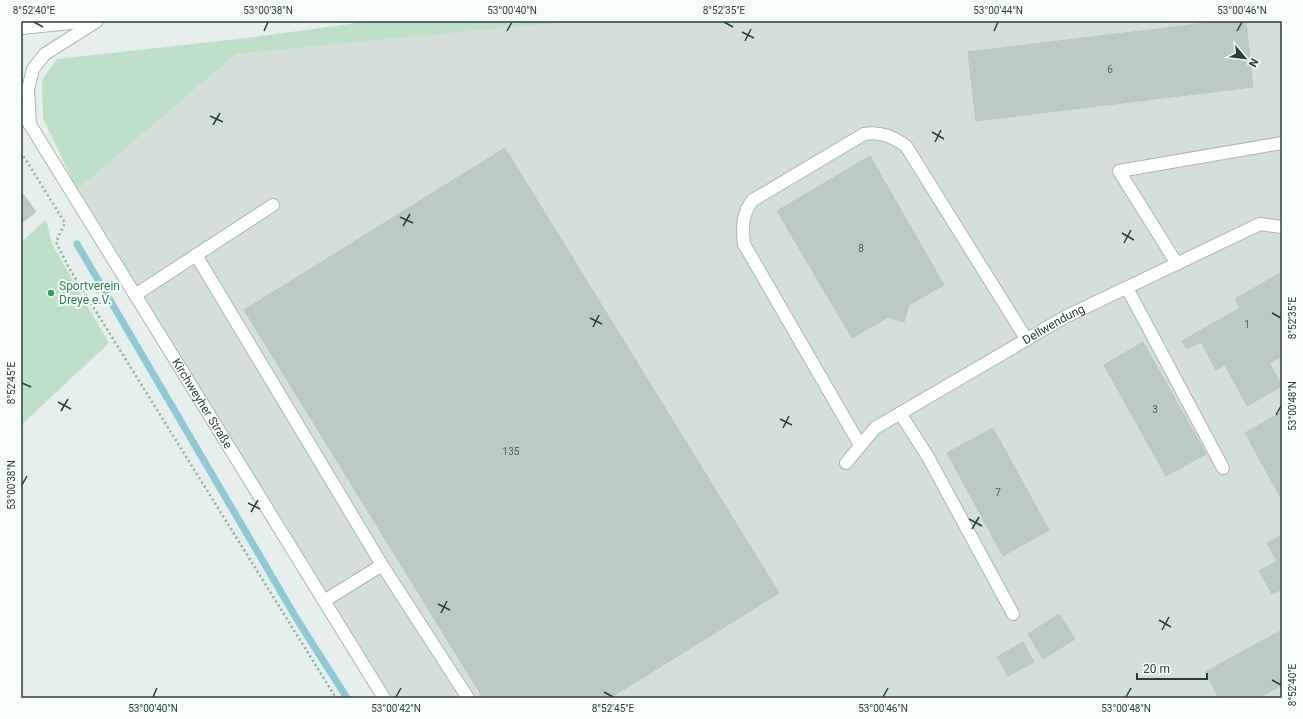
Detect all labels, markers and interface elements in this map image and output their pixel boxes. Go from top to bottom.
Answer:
text: 8°52'40"E [13,5,56,16]
text: 53°00'38"N [243,5,293,16]
text: 53°00'40"N [487,5,537,16]
text: 8°52'35"E [703,5,746,16]
text: 53°00'44"N [973,5,1023,16]
text: 53°00'46"N [1217,5,1267,16]
north arrow [1225,38,1265,78]
text: N [1246,56,1261,69]
house number: 6 [1107,64,1113,75]
house number: 8 [858,243,864,254]
place label: Sportverein Dreye e.V. [59,279,120,307]
marker: Sportverein Dreye e.V. [46,288,56,298]
text: 8°52'35"E [1287,296,1298,339]
street label: Dellwendung [1020,302,1087,347]
house number: 1 [1244,319,1250,330]
street label: Kirchweyher Straße [169,356,235,451]
text: 8°52'45"E [6,361,17,404]
text: 53°00'48"N [1287,381,1298,431]
house number: 3 [1152,404,1158,415]
house number: 135 [503,446,520,457]
text: 53°00'38"N [6,460,17,510]
house number: 7 [995,487,1001,498]
scale bar [1137,655,1207,681]
text: 20 m [1143,662,1170,676]
text: 8°52'40"E [1287,663,1298,706]
text: 53°00'40"N [128,703,178,714]
text: 53°00'42"N [371,703,421,714]
text: 8°52'45"E [592,703,635,714]
text: 53°00'46"N [858,703,908,714]
text: 53°00'48"N [1101,703,1151,714]

